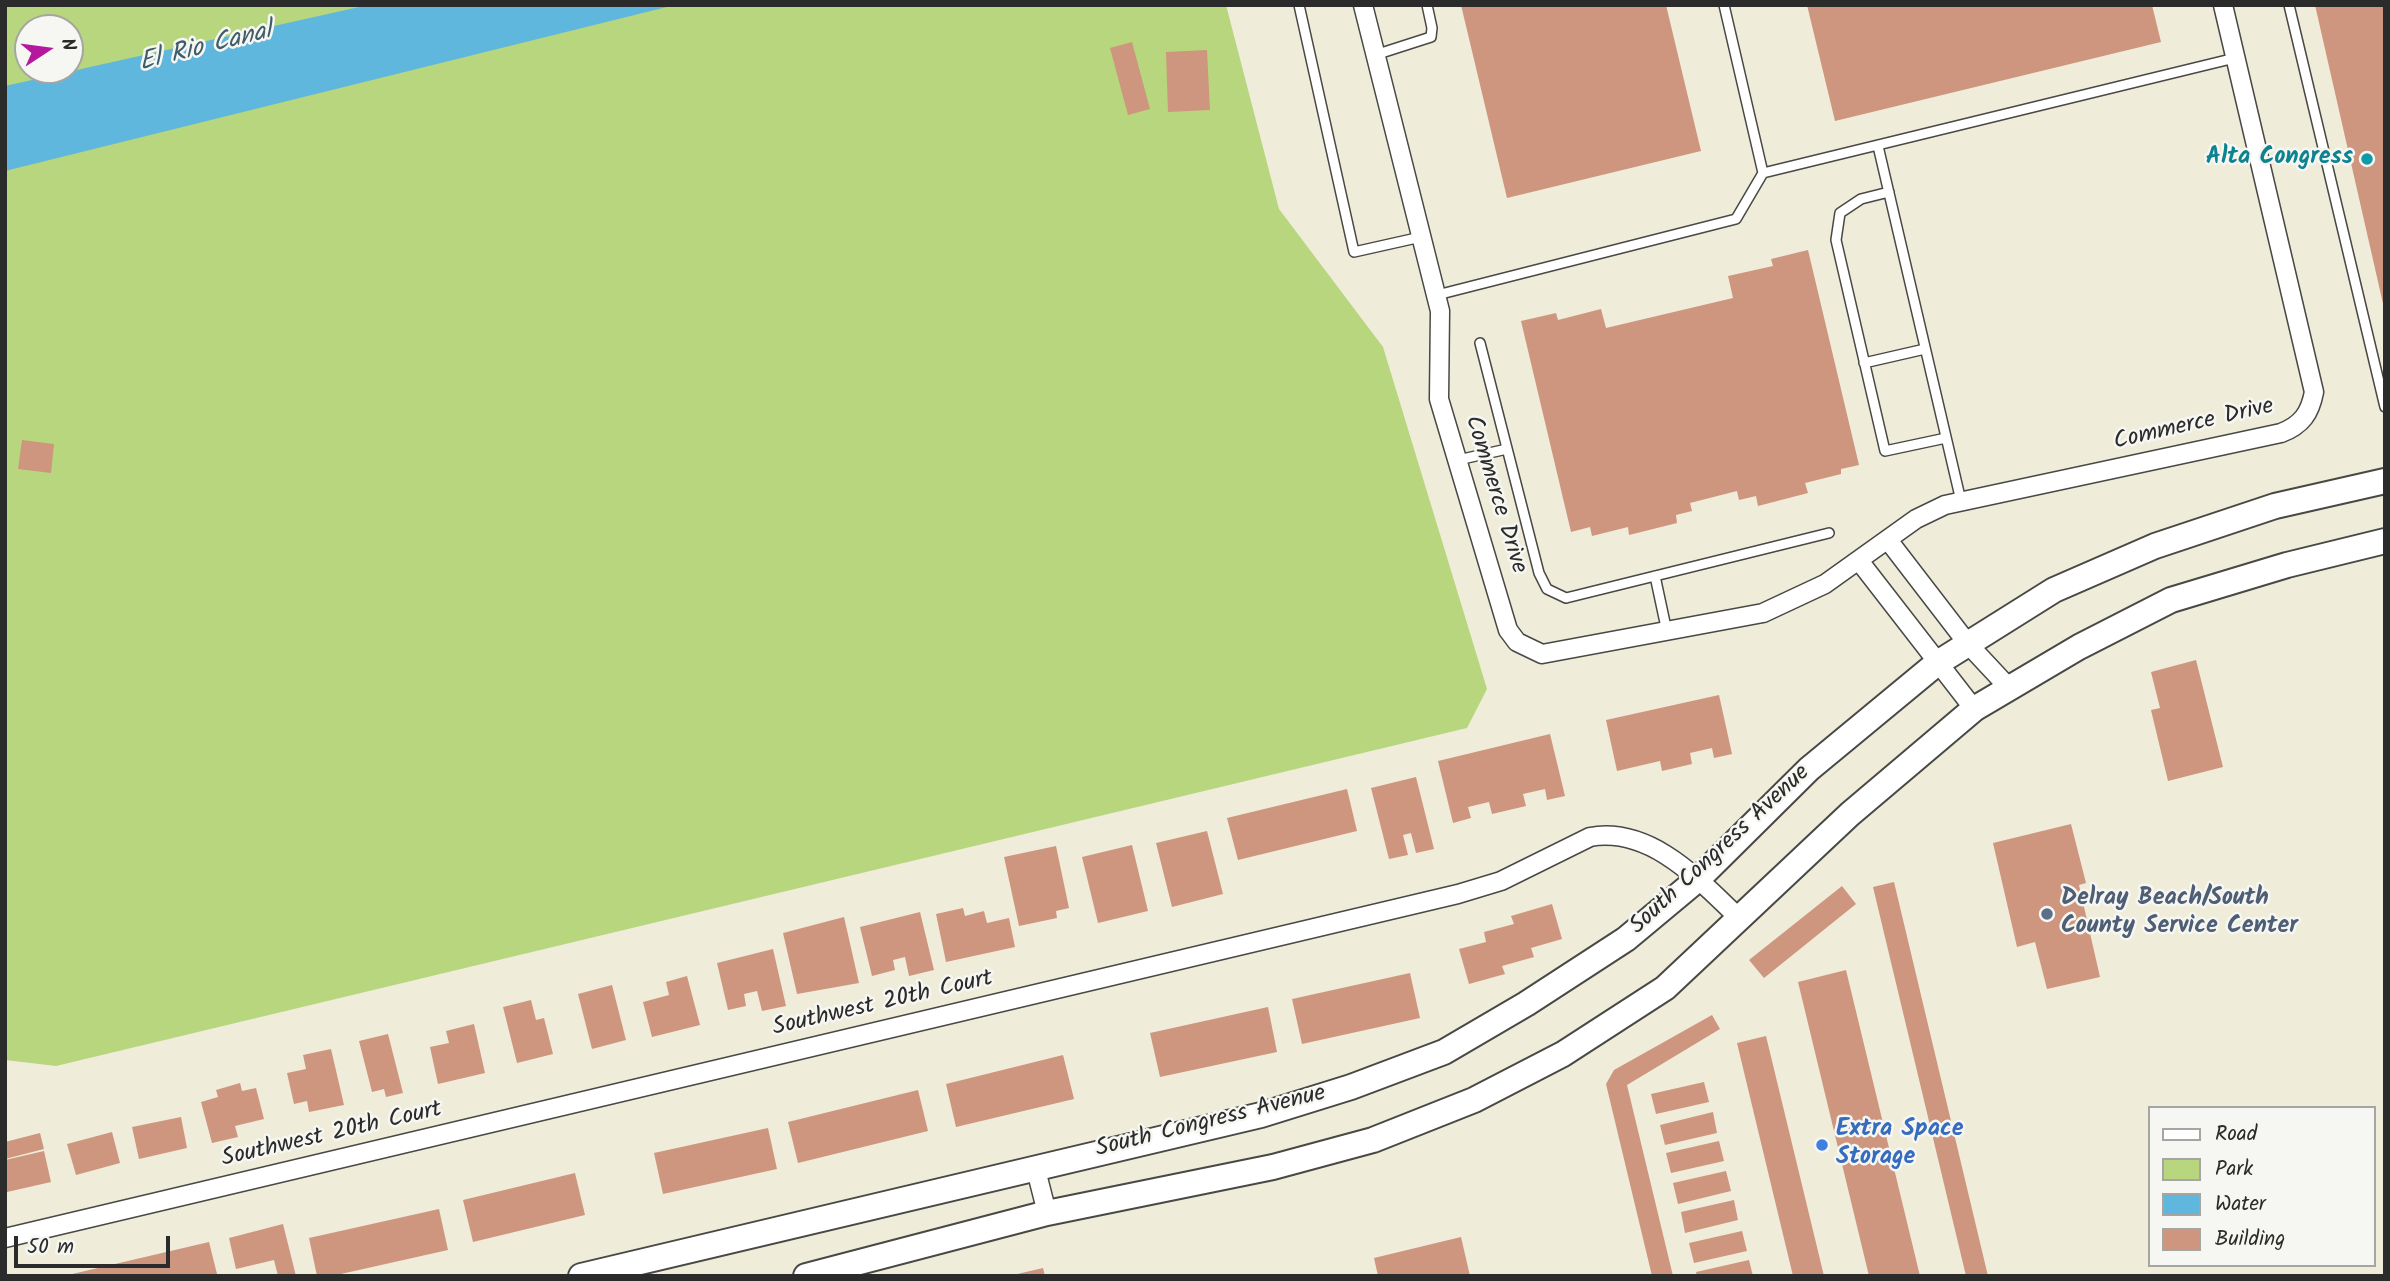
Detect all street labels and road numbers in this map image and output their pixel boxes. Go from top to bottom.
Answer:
street label: Commerce Drive [2111,394,2277,458]
street label: Commerce Drive [1456,413,1532,577]
street label: South Congress Avenue [1625,760,1817,942]
street label: Southwest 20th Court [770,966,996,1044]
street label: South Congress Avenue [1093,1080,1329,1166]
street label: Southwest 20th Court [219,1097,445,1175]

